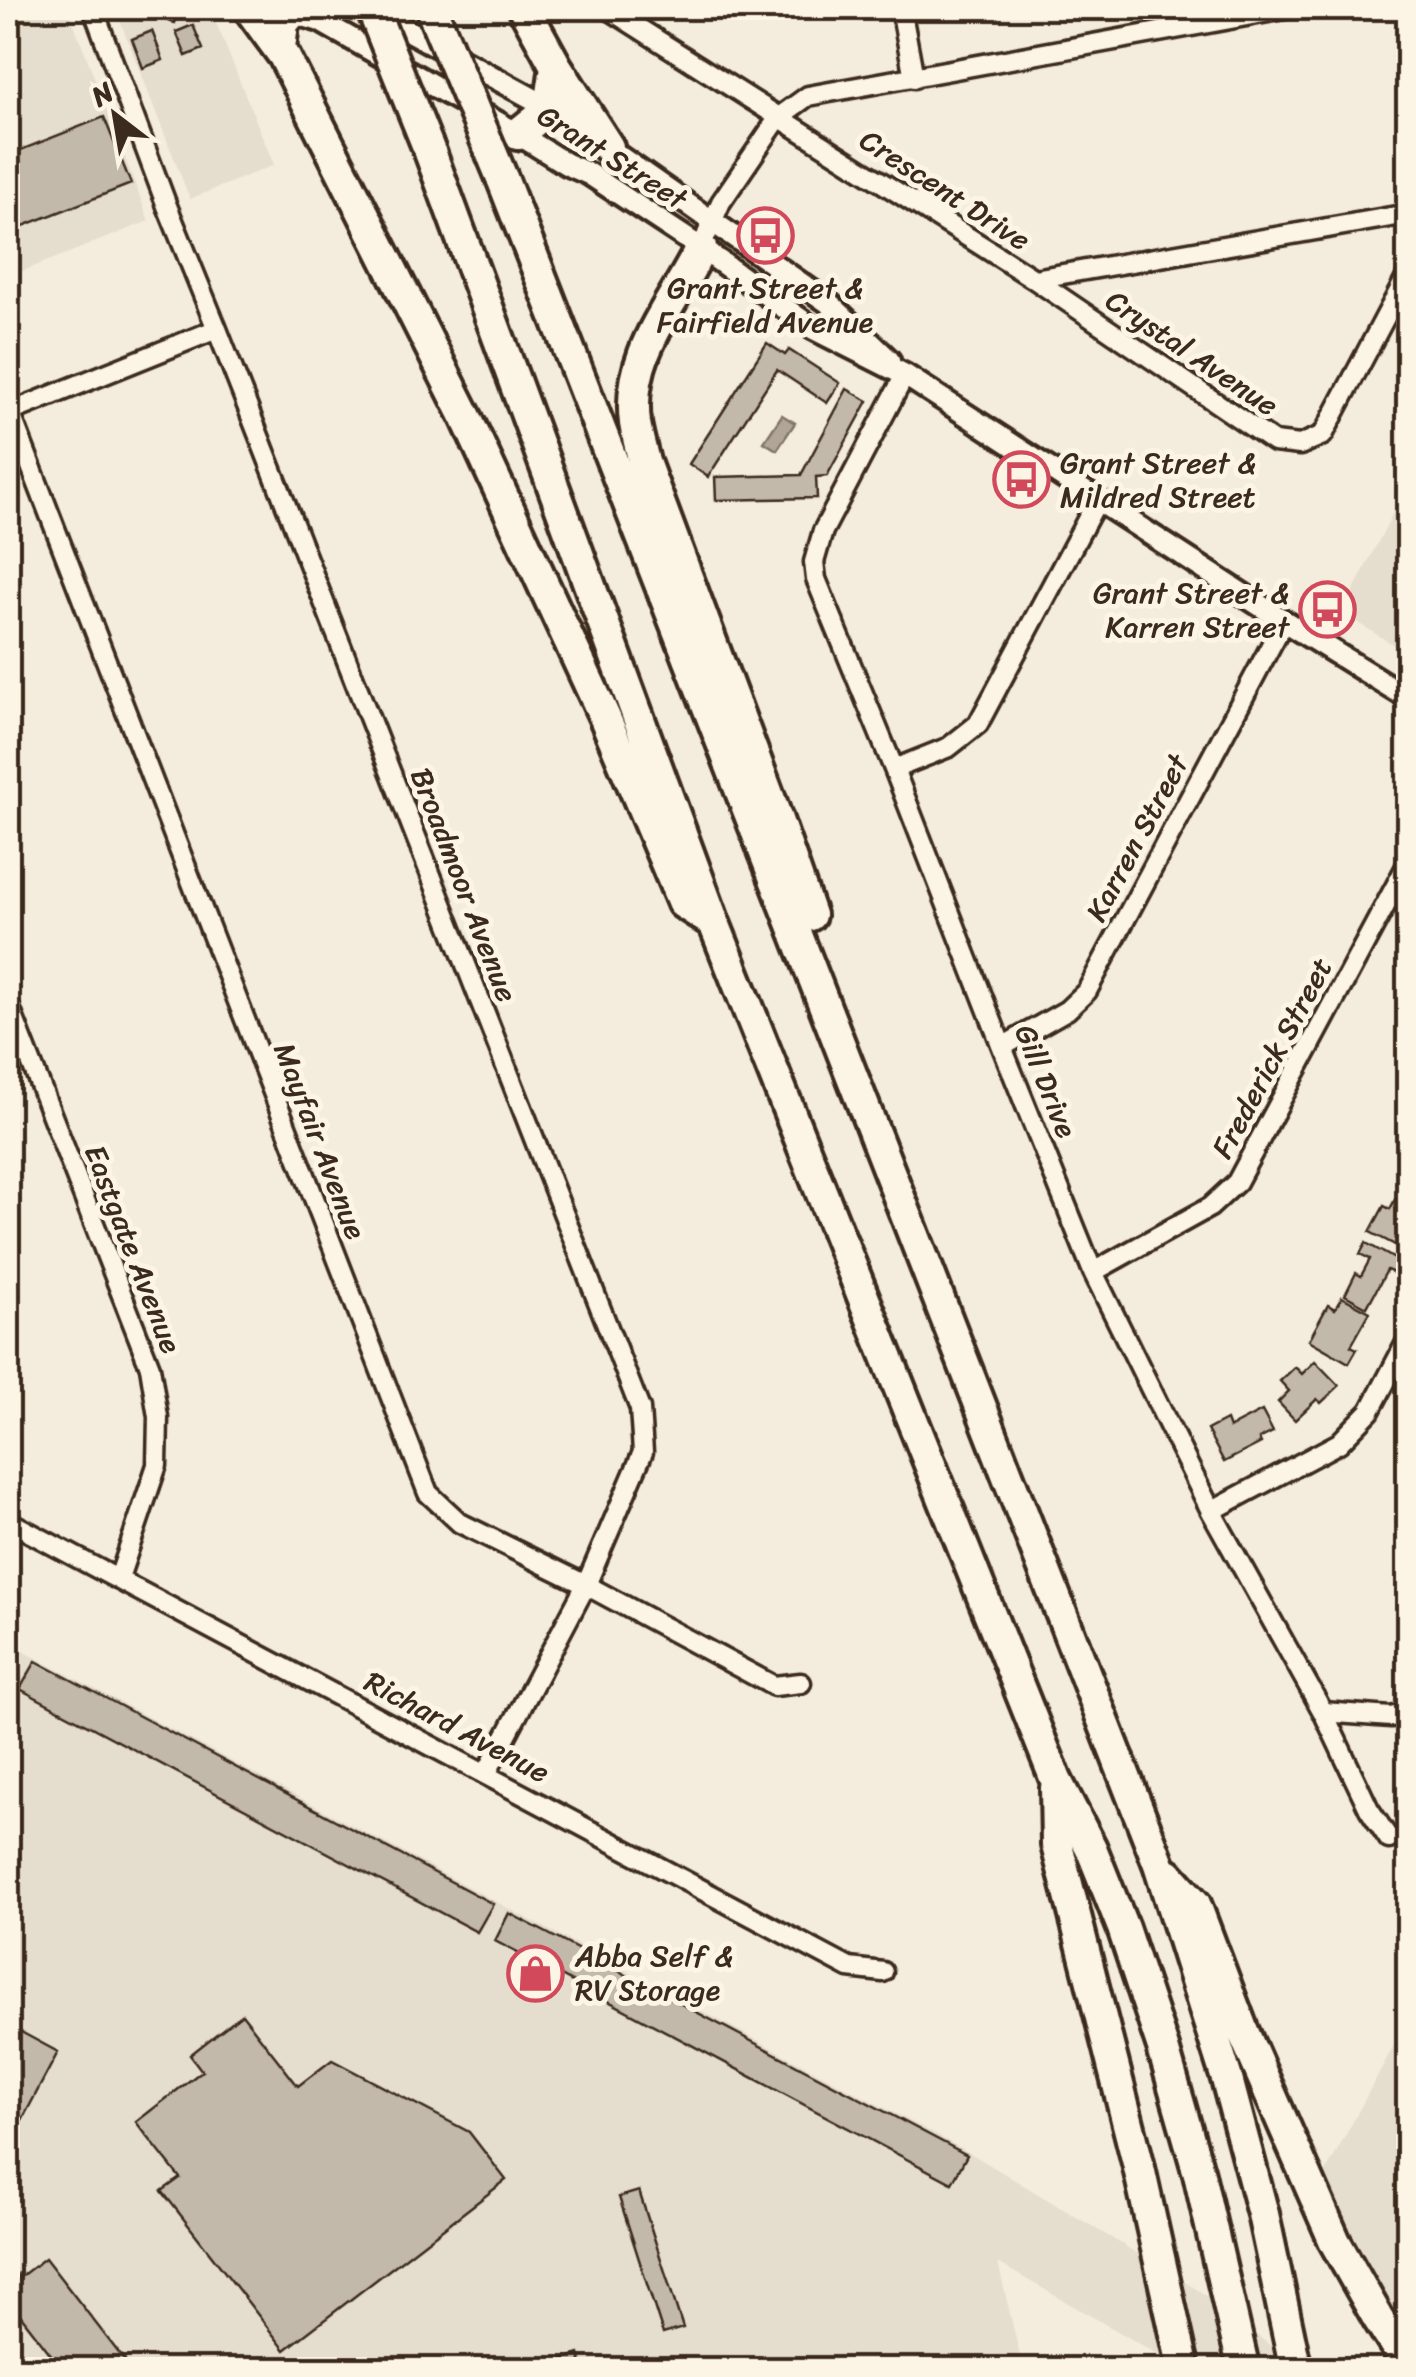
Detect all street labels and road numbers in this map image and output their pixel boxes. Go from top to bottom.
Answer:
street label: Grant Street [526,89,700,226]
street label: Crescent Drive [848,114,1042,266]
street label: Crystal Avenue [1094,275,1290,431]
street label: Karren Street [1070,743,1205,932]
street label: Broadmoor Avenue [394,760,534,1010]
street label: Frederick Street [1196,947,1348,1169]
street label: Gill Drive [999,1016,1093,1146]
street label: Mayfair Avenue [258,1035,382,1247]
street label: Eastgate Avenue [68,1137,198,1361]
street label: Richard Avenue [354,1655,560,1799]

